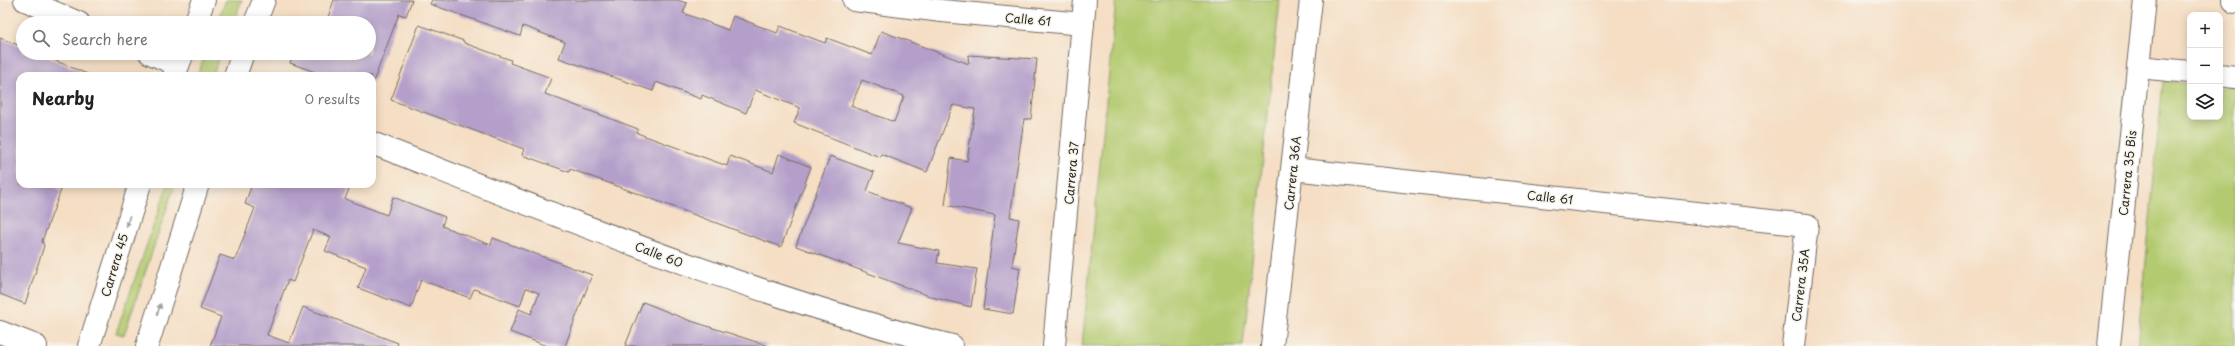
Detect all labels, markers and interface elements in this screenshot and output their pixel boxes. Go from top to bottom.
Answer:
street label: Calle 61 [1004,8,1052,30]
map controls [2187,12,2223,120]
button: + [2187,12,2223,48]
search box [16,16,376,60]
icon: search [30,27,52,49]
text: Search here [62,27,148,50]
button: − [2187,48,2223,84]
button: layers [2187,84,2223,120]
text: Nearby [32,85,94,111]
text: 0 results [305,89,360,108]
street label: Carrera 35 Bis [2114,129,2140,217]
street label: Carrera 36A [1279,135,1305,211]
street label: Carrera 37 [1059,140,1083,205]
street label: Calle 61 [1526,186,1574,208]
one-way arrow [125,216,131,228]
street label: Carrera 45 [96,231,132,299]
street label: Calle 60 [632,237,686,271]
street label: Carrera 35A [1787,247,1813,323]
one-way arrow [156,302,162,314]

